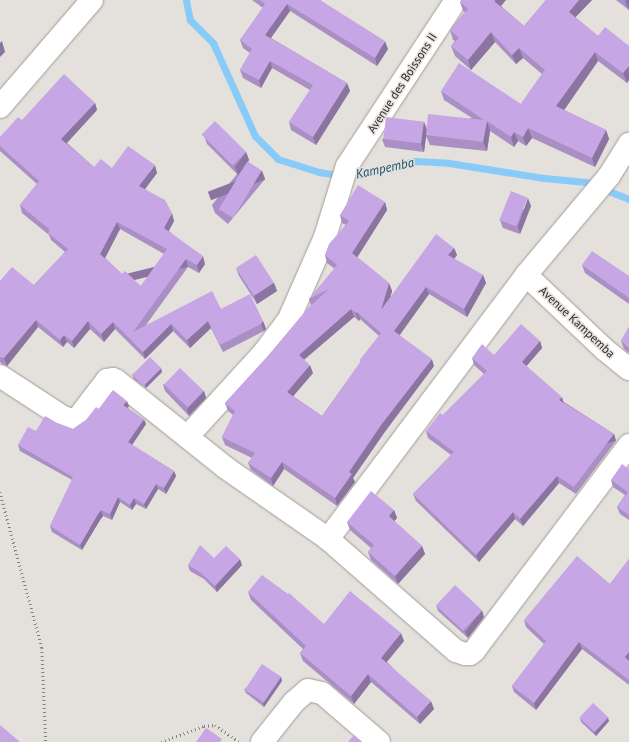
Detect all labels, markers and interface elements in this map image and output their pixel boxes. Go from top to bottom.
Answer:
street label: Avenue des Boissons II [364,30,440,136]
water label: Kampemba [355,155,415,183]
street label: Avenue Kampemba [536,283,618,361]

